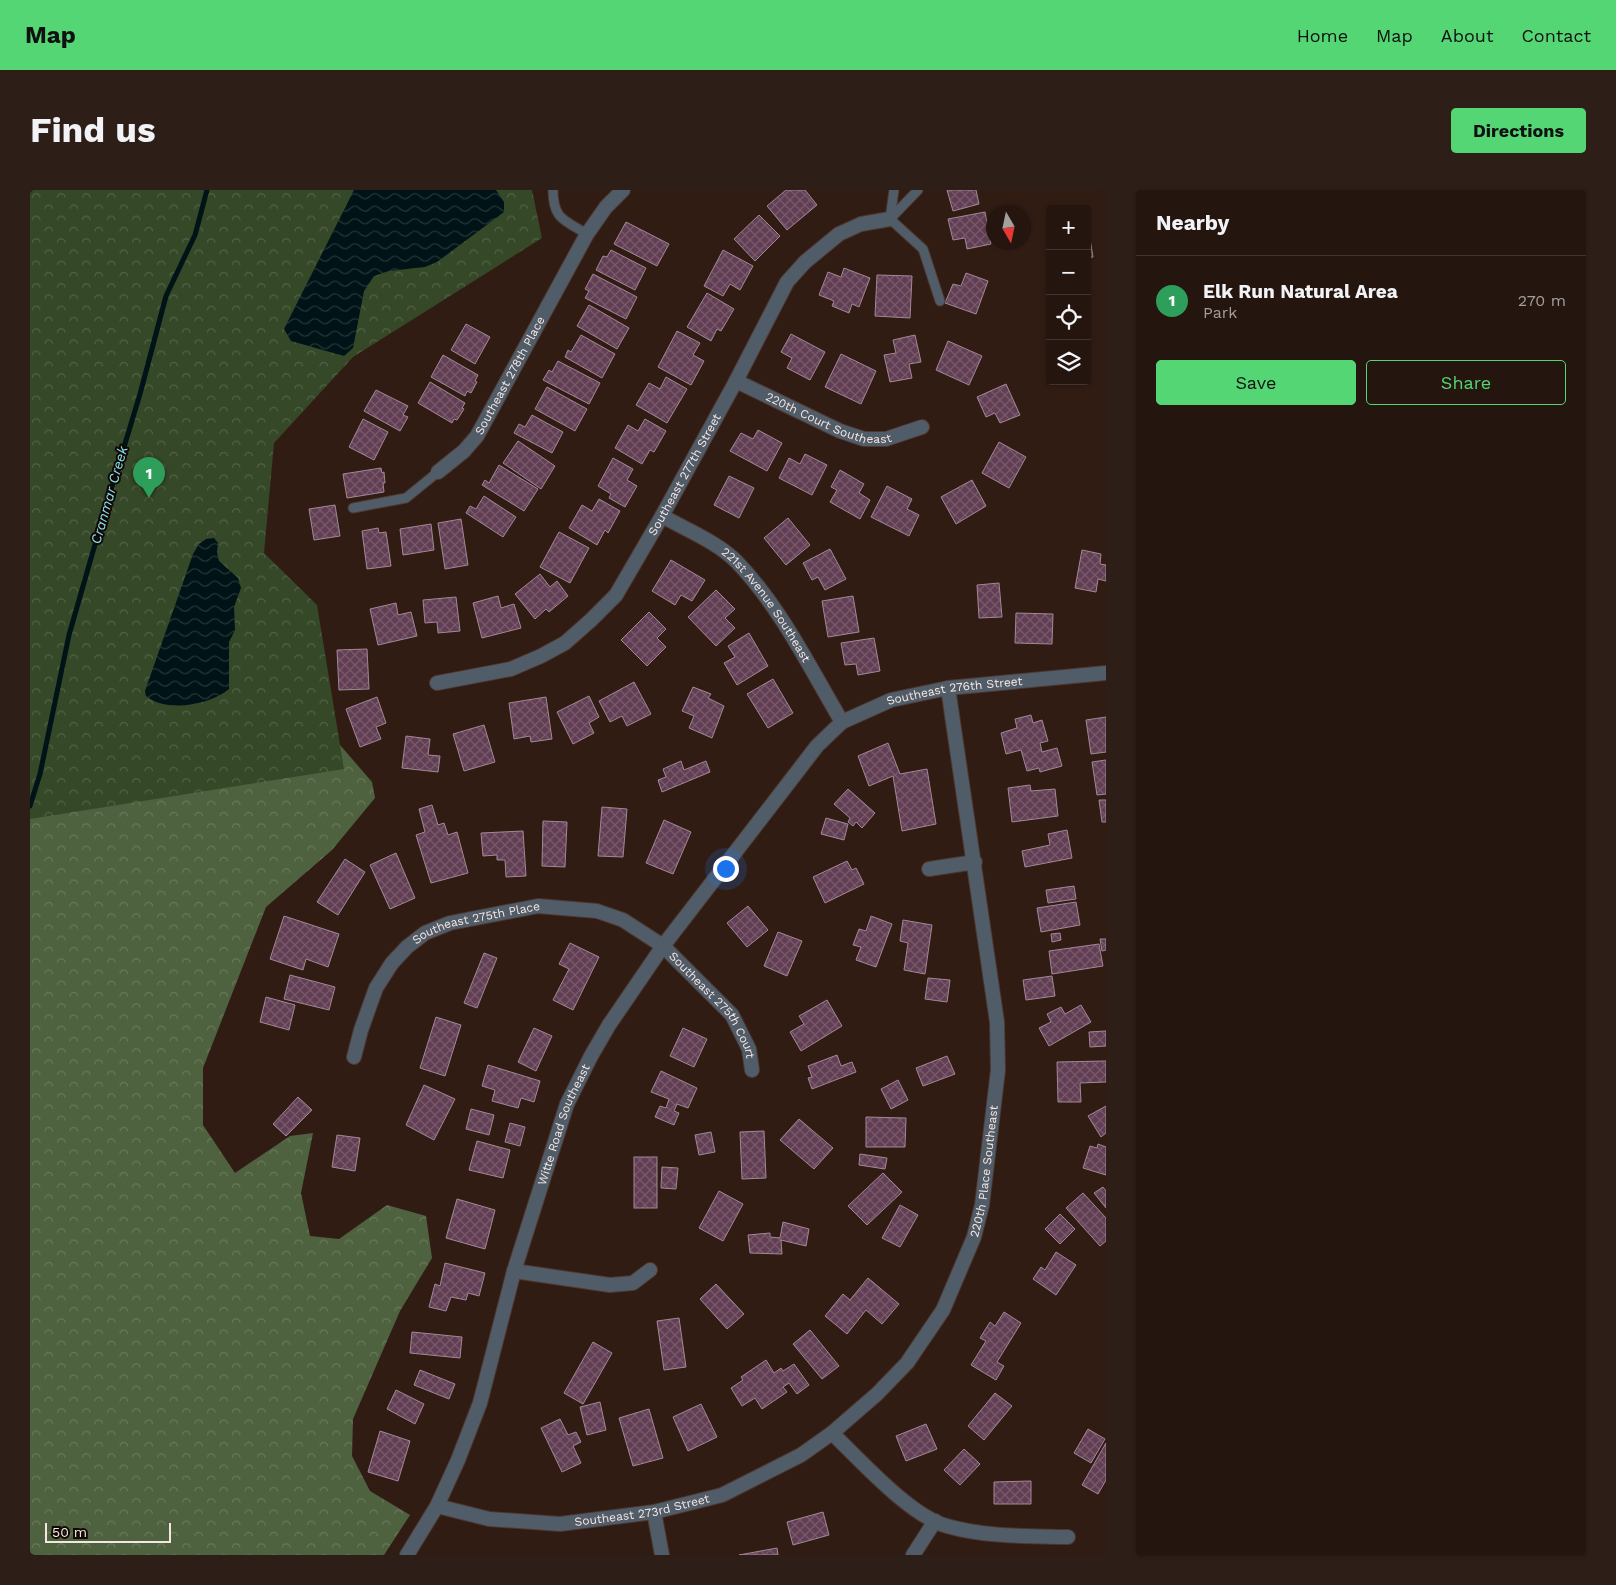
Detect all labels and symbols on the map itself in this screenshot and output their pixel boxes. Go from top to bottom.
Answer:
north arrow [986,205,1031,250]
street label: Southeast 278th Place [472,314,548,437]
street label: 220th Court Southeast [763,389,893,446]
street label: Southeast 277th Street [645,411,724,538]
water label: Cranmar Creek [87,444,131,546]
pin: 1 [133,457,165,498]
street label: 221st Avenue Southeast [719,545,813,665]
street label: Southeast 276th Street [884,674,1023,708]
your location [713,856,739,882]
street label: Southeast 275th Place [410,899,541,947]
street label: Southeast 275th Court [666,949,757,1059]
street label: Witte Road Southeast [535,1062,593,1187]
street label: 220th Place Southeast [967,1104,1001,1239]
street label: Southeast 273rd Street [574,1491,711,1529]
scale bar [45,1520,171,1543]

